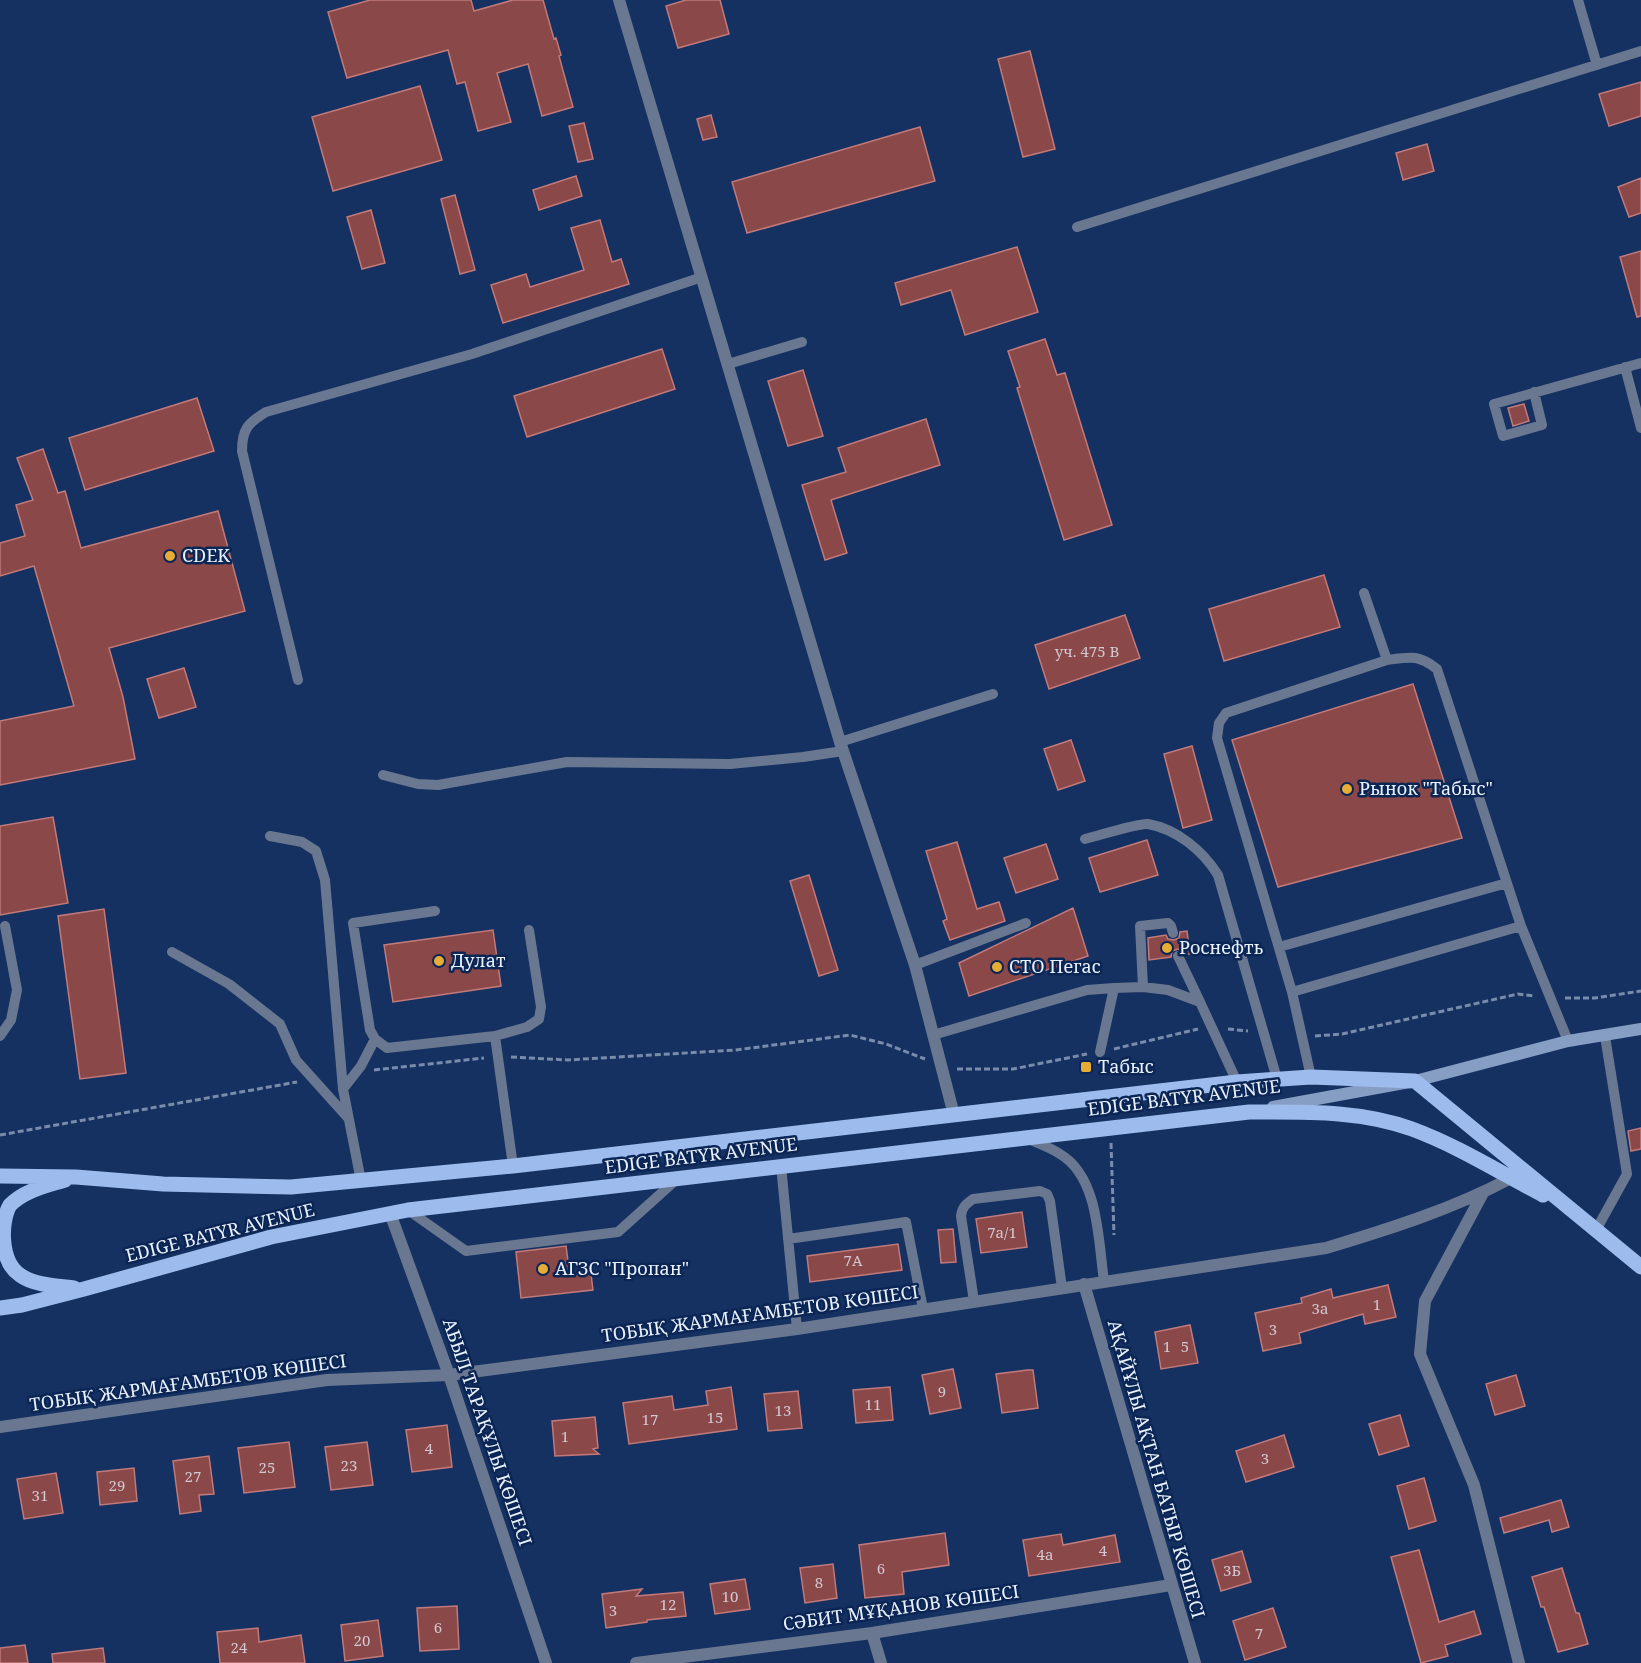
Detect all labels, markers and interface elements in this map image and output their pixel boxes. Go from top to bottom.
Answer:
place label: CDEK [182,543,230,567]
marker: CDEK [163,549,177,563]
house number: уч. 475 В [1055,641,1119,661]
place label: Рынок "Табыс" [1359,776,1493,800]
marker: Рынок "Табыс" [1340,782,1354,796]
place label: Роснефть [1179,935,1264,959]
marker: Роснефть [1160,941,1174,955]
place label: Дулат [451,948,506,972]
marker: Дулат [432,954,446,968]
place label: СТО Пегас [1009,954,1101,978]
marker: СТО Пегас [990,960,1004,974]
place label: Табыс [1098,1054,1154,1078]
marker: Табыс [1079,1060,1093,1074]
street label: EDIGE BATYR AVENUE [1086,1073,1282,1121]
street label: EDIGE BATYR AVENUE [603,1131,799,1179]
street label: EDIGE BATYR AVENUE [123,1197,317,1267]
house number: 7а/1 [987,1222,1017,1242]
house number: 7А [844,1250,863,1270]
place label: АГЗС "Пропан" [555,1256,689,1280]
marker: АГЗС "Пропан" [536,1262,550,1276]
street label: ТОБЫҚ ЖАРМАҒАМБЕТОВ КӨШЕСІ [600,1279,920,1347]
house number: 1 [1373,1294,1381,1314]
house number: 3а [1312,1298,1328,1318]
street label: АБЫЛ ТАРАҚҰЛЫ КӨШЕСІ [438,1315,538,1549]
street label: АҚАЙҰЛЫ АҚТАН БАТЫР КӨШЕСІ [1103,1317,1211,1621]
house number: 3 [1269,1319,1277,1339]
house number: 1 [1163,1336,1171,1356]
house number: 5 [1181,1336,1189,1356]
street label: ТОБЫҚ ЖАРМАҒАМБЕТОВ КӨШЕСІ [28,1348,348,1416]
house number: 9 [938,1381,946,1401]
house number: 11 [865,1394,881,1414]
house number: 13 [775,1400,791,1420]
house number: 15 [707,1407,723,1427]
house number: 17 [642,1409,658,1429]
house number: 1 [561,1426,569,1446]
house number: 4 [425,1438,434,1458]
house number: 3 [1261,1448,1269,1468]
house number: 23 [341,1455,357,1475]
house number: 25 [259,1457,275,1477]
house number: 27 [185,1466,201,1486]
house number: 29 [109,1475,125,1495]
house number: 31 [32,1485,48,1505]
house number: 4 [1099,1540,1108,1560]
house number: 4а [1037,1544,1053,1564]
house number: 6 [877,1558,885,1578]
house number: 3Б [1223,1560,1241,1580]
house number: 8 [815,1572,823,1592]
street label: СӘБИТ МҰҚАНОВ КӨШЕСІ [781,1579,1020,1635]
house number: 10 [722,1586,738,1606]
house number: 12 [660,1594,676,1614]
house number: 3 [609,1600,617,1620]
house number: 6 [434,1617,442,1637]
house number: 7 [1255,1623,1263,1643]
house number: 20 [354,1630,370,1650]
house number: 24 [231,1637,248,1657]

